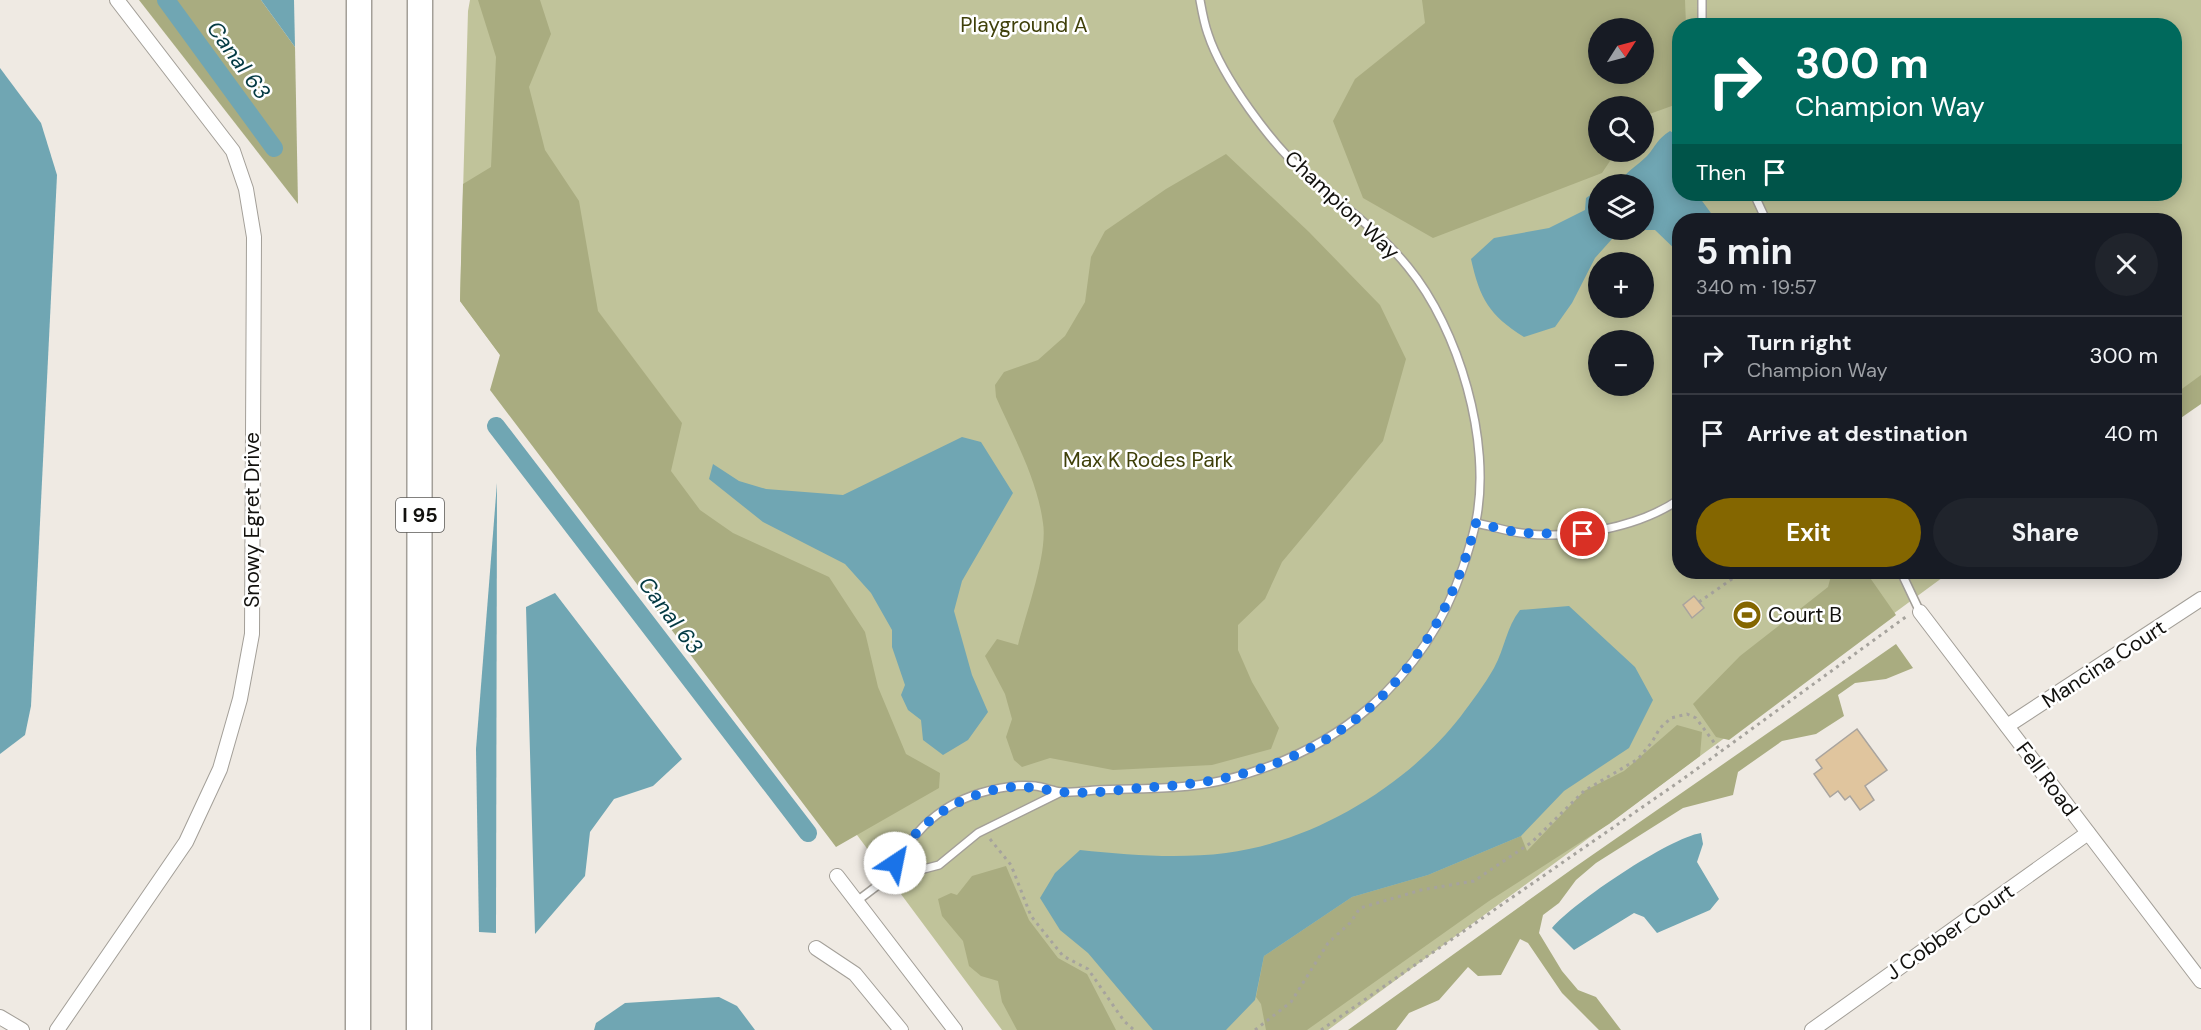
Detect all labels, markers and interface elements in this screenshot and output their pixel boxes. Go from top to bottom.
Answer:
park label: Playground A [960,11,1088,39]
water label: Canal 63 [200,15,277,105]
north arrow [1588,18,1654,84]
map controls [1588,18,1654,396]
text: 300 m [1795,36,1929,91]
icon: right [1696,42,1774,120]
text: Champion Way [1795,89,1985,124]
button: search [1588,96,1654,162]
street label: Champion Way [1278,144,1406,266]
icon: arrive [1758,156,1791,189]
text: Then [1696,158,1746,187]
button: layers [1588,174,1654,240]
text: 5 min [1696,228,1793,275]
button: close [2095,233,2158,296]
button: + [1588,252,1654,318]
text: 340 m · 19:57 [1696,274,1817,300]
text: Turn right [1747,328,1852,357]
button: − [1588,330,1654,396]
icon: right [1696,339,1729,372]
text: 300 m [2089,341,2158,370]
text: Champion Way [1747,357,1888,383]
icon: arrive [1696,417,1729,450]
text: Arrive at destination [1747,419,1968,448]
text: 40 m [2104,419,2158,448]
street label: Snowy Egret Drive [238,432,266,608]
park label: Max K Rodes Park [1063,446,1233,474]
road number: I 95 [396,498,444,532]
button: Exit [1696,498,1921,567]
button: Share [1933,498,2158,567]
pin [1557,508,1608,559]
icon: arrive [1566,517,1599,550]
water label: Canal 63 [632,570,709,660]
sports icon: Court B [1731,599,1763,631]
place label: Court B [1768,601,1842,629]
street label: Mancina Court [2036,613,2172,715]
street label: Fell Road [2010,736,2084,822]
position arrow [863,831,927,895]
street label: J Cobber Court [1880,877,2020,987]

